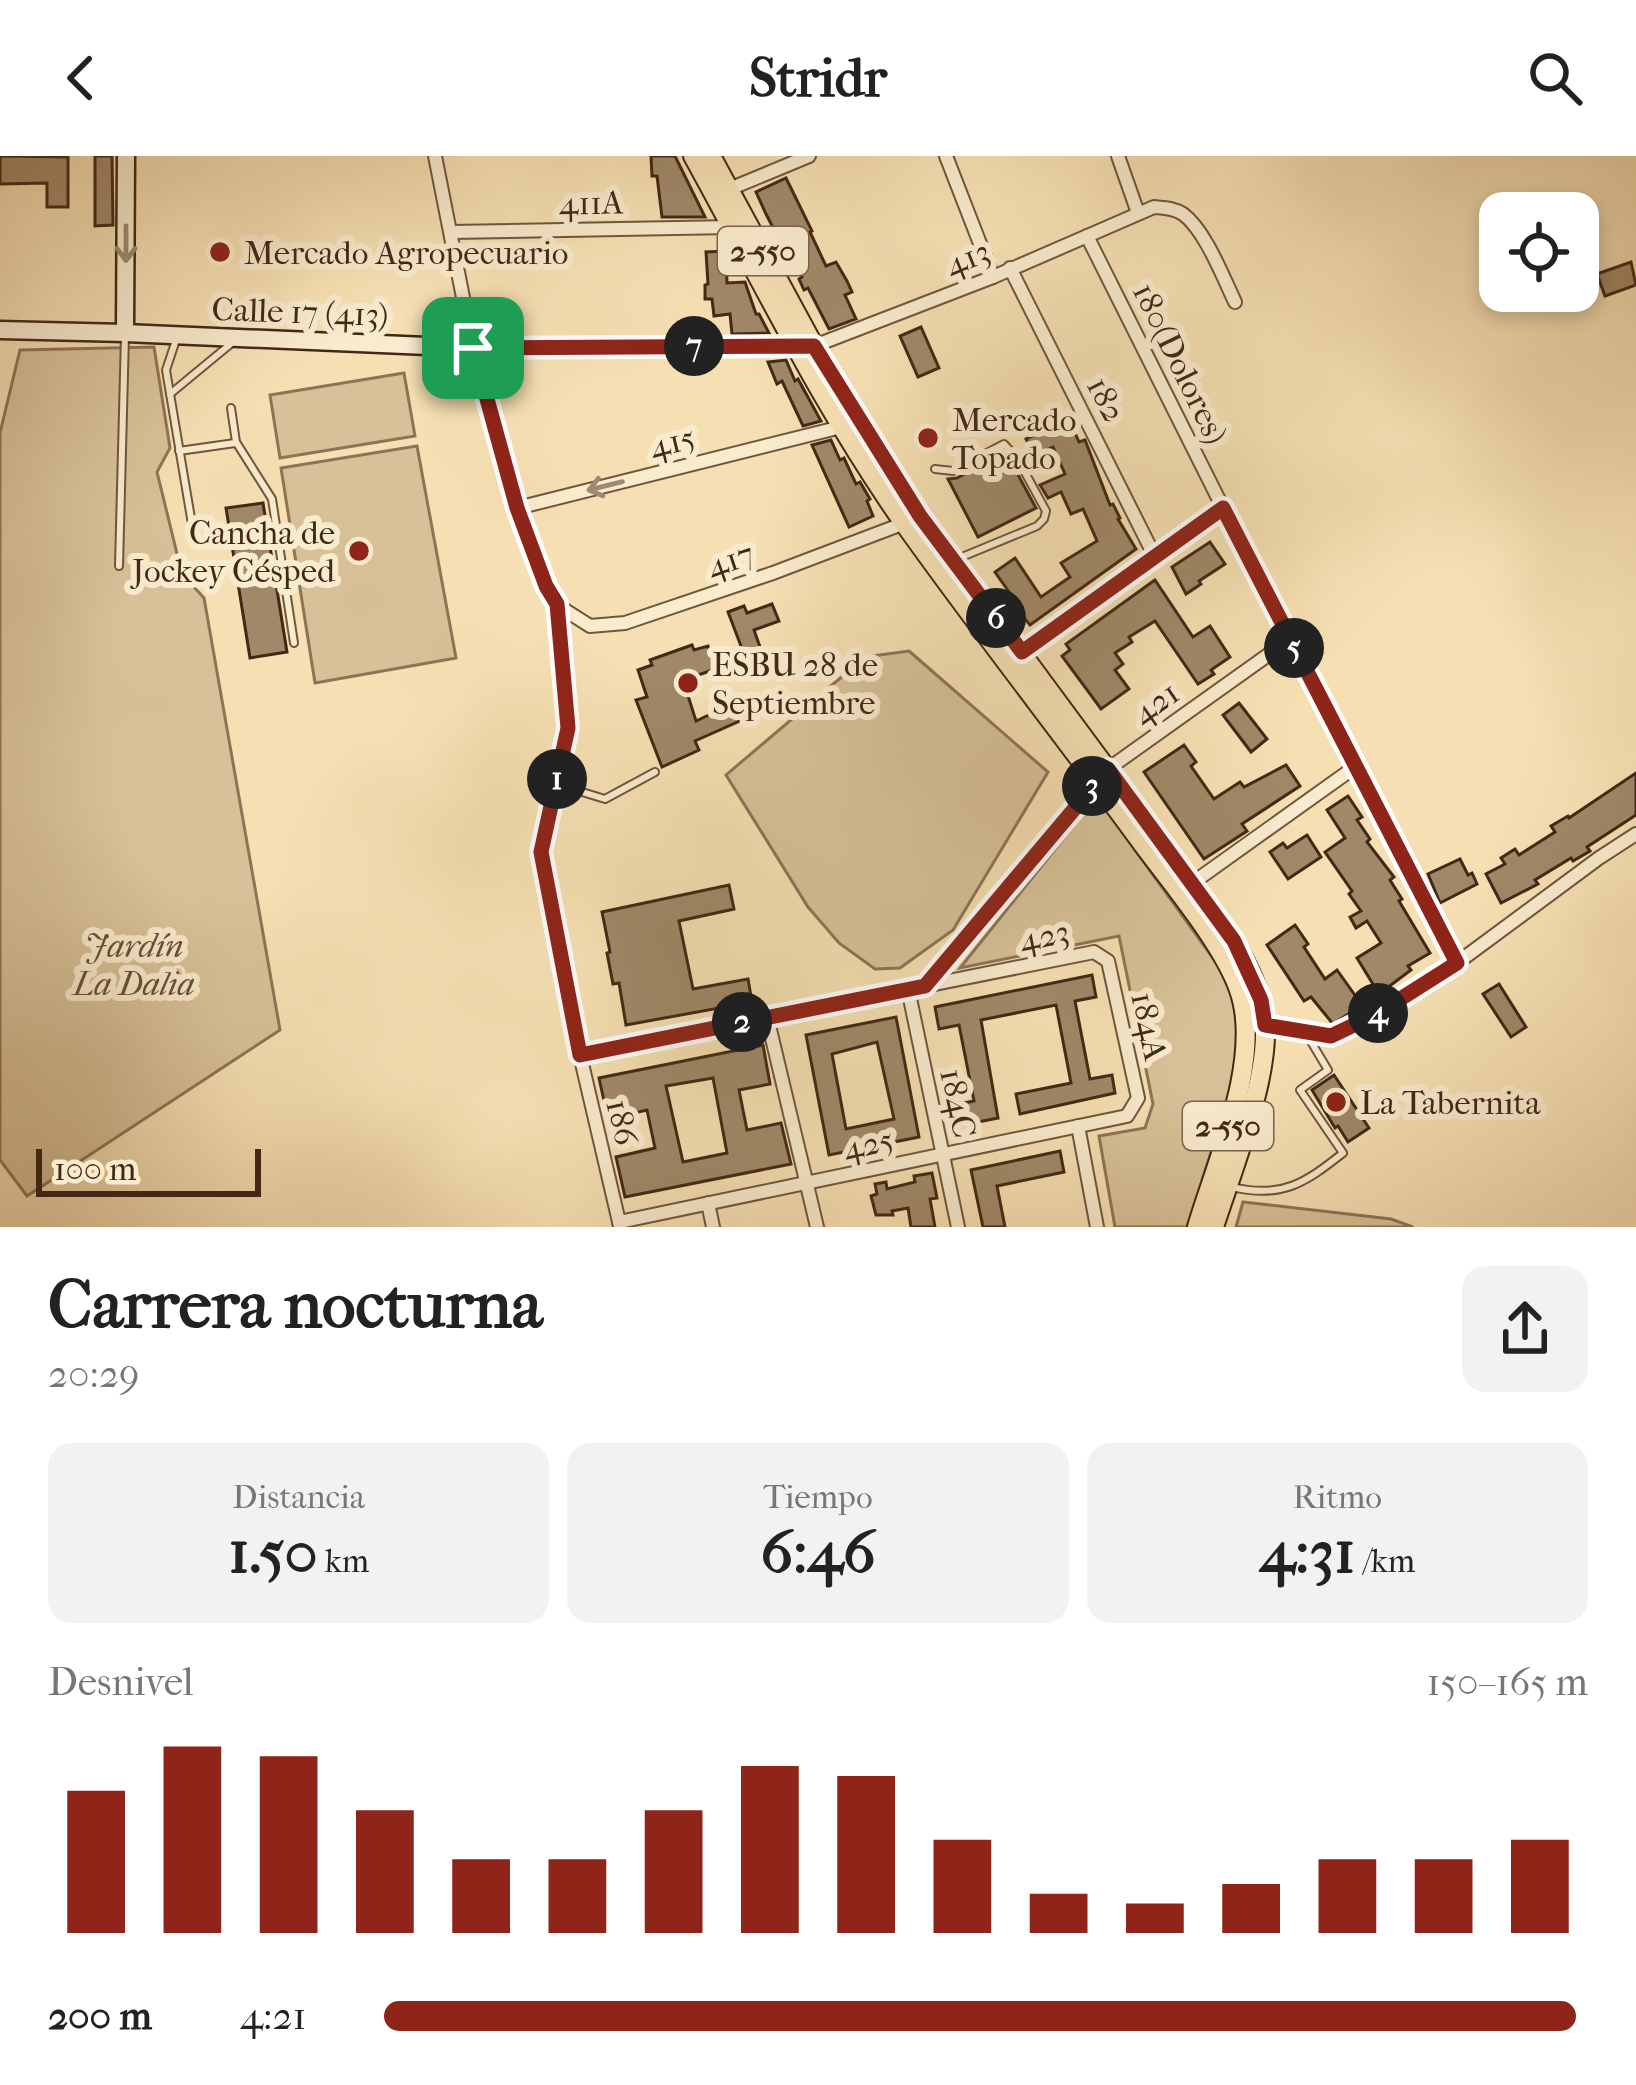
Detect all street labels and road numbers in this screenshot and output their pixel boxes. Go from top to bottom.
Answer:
street label: 411A [558,183,624,224]
road number: 2-550 [718,227,808,275]
street label: 413 [939,232,996,285]
street label: 180(Dolores) [1124,277,1235,451]
street label: Calle 17 (413) [211,290,389,335]
street label: 182 [1078,371,1133,429]
street label: 415 [646,418,699,467]
street label: 417 [702,534,759,587]
street label: 421 [1125,673,1187,733]
street label: 423 [1016,913,1073,960]
street label: 184A [1122,988,1175,1065]
street label: 184C [931,1065,984,1142]
street label: 186 [597,1095,646,1149]
road number: 2-550 [1183,1102,1273,1150]
street label: 425 [839,1120,897,1169]

